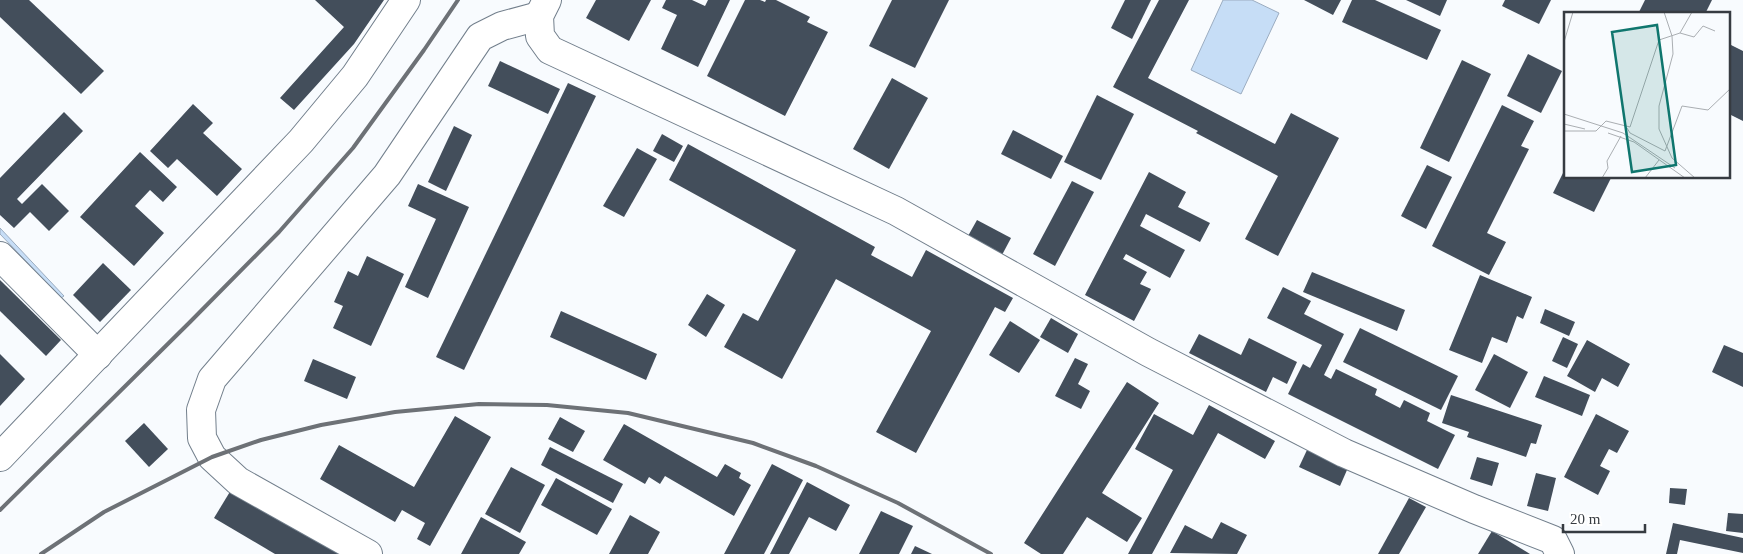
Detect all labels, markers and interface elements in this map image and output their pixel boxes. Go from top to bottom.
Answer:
inset map [1564,12,1730,179]
scale bar [1563,502,1646,534]
text: 20 m [1570,511,1601,527]

